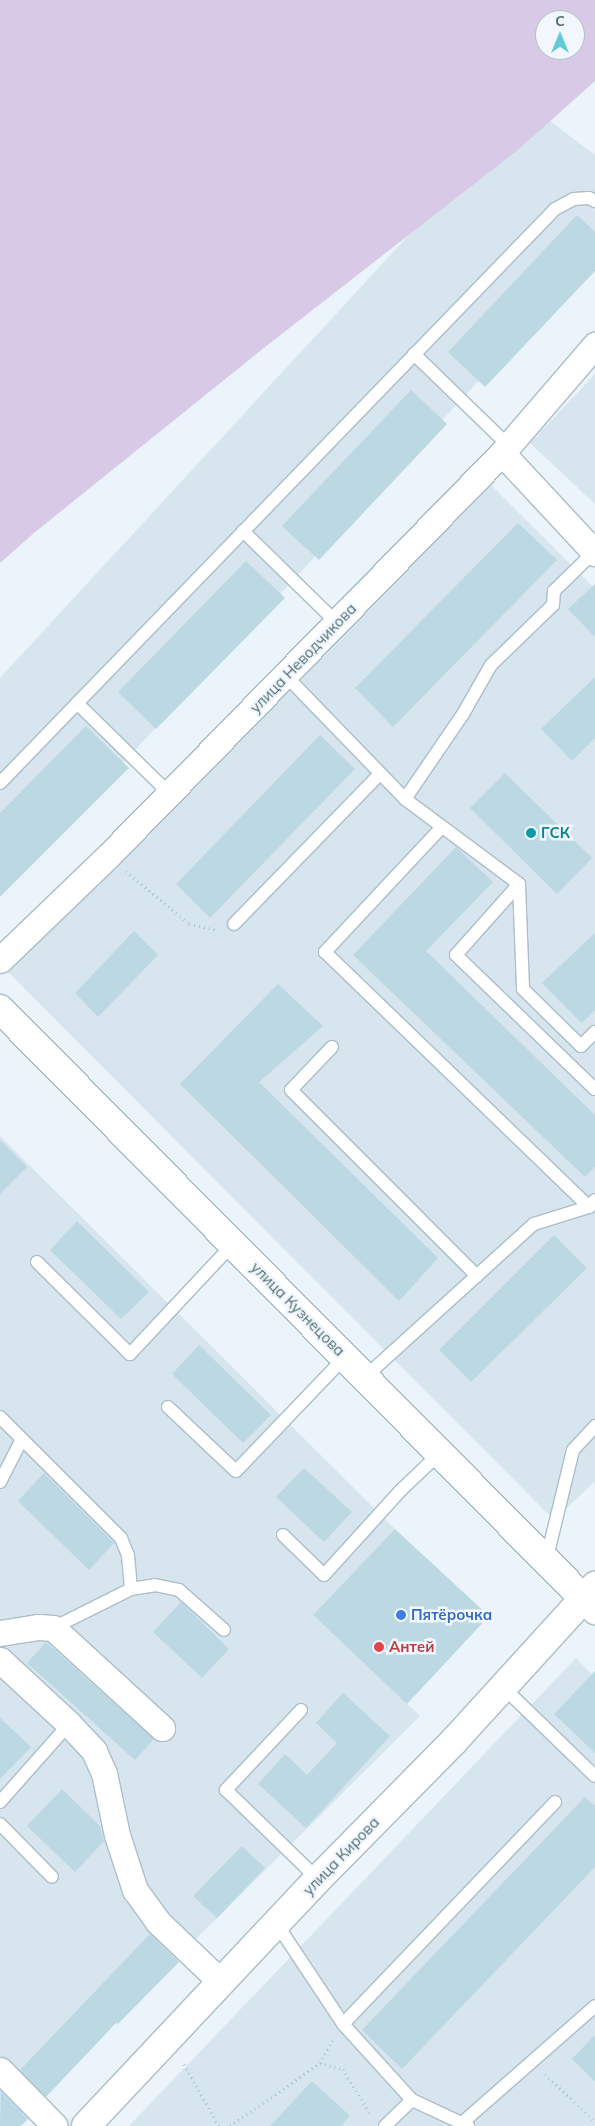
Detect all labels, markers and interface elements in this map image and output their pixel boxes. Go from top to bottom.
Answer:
north arrow [535,10,585,60]
text: С [555,12,565,30]
street label: улица Неводчикова [246,599,360,717]
place label: ГСК [541,824,570,842]
marker: ГСК [525,827,537,839]
street label: улица Кузнецова [247,1258,349,1360]
place label: Пятёрочка [411,1606,492,1624]
marker: Пятёрочка [395,1609,407,1621]
place label: Антей [389,1638,434,1656]
marker: Антей [373,1641,385,1653]
street label: улица Кирова [299,1813,383,1899]

